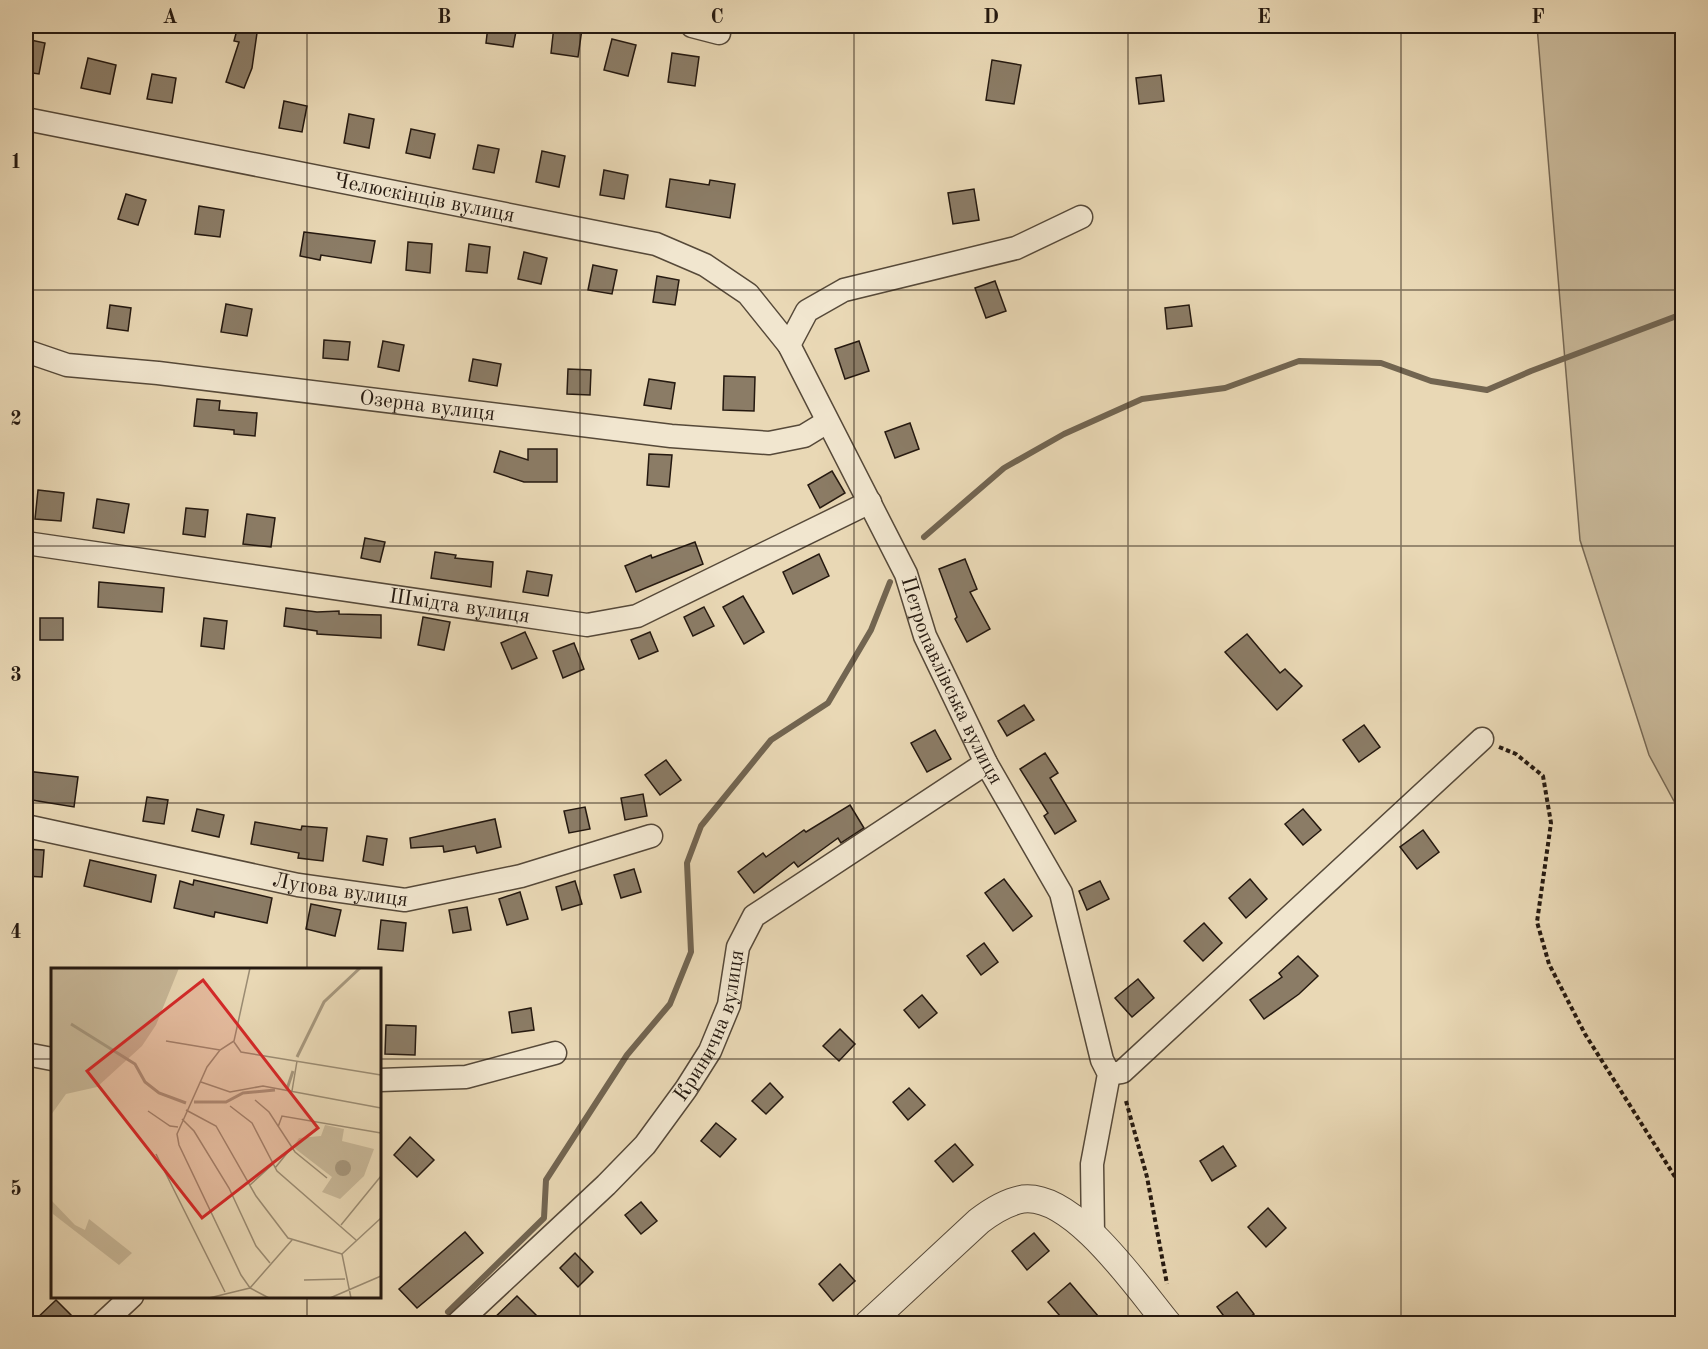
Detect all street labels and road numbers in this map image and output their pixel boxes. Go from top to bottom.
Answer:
street label: Челюскінців вулиця [332,170,517,226]
street label: Озерна вулиця [358,387,496,425]
street label: Петропавлівська вулиця [897,574,1006,788]
street label: Шмідта вулиця [388,586,531,627]
street label: Лугова вулиця [271,869,410,911]
street label: Кринична вулиця [670,948,748,1105]

